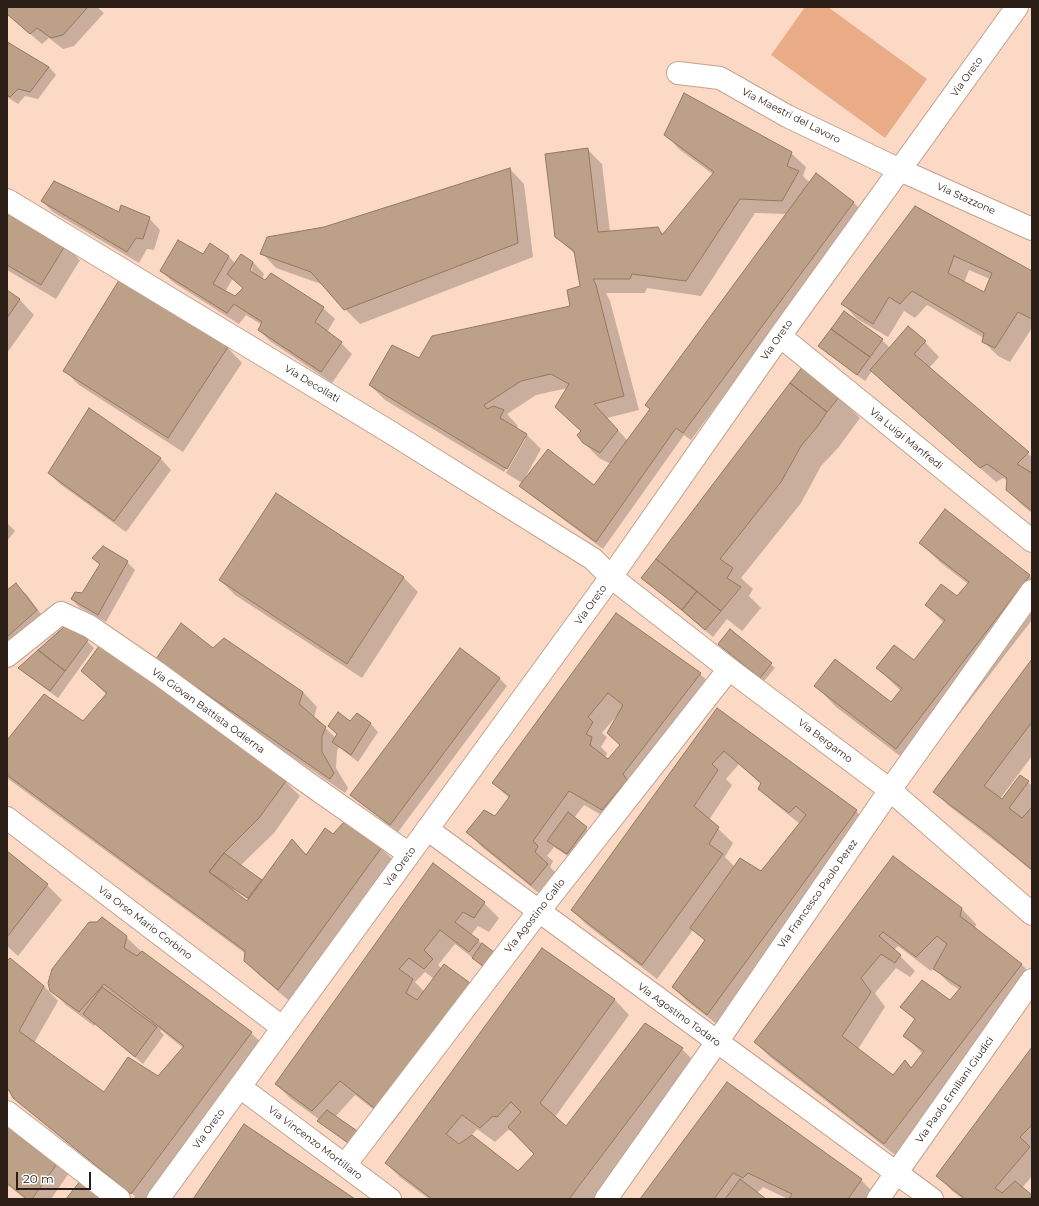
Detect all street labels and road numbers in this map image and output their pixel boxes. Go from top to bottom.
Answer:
street label: Via Oreto [948,55,986,99]
street label: Via Maestri del Lavoro [740,86,842,146]
street label: Via Stazzone [935,181,997,217]
street label: Via Oreto [759,318,795,362]
street label: Via Decollati [282,363,342,405]
street label: Via Luigi Manfredi [867,406,945,472]
street label: Via Oreto [572,583,610,627]
street label: Via Giovan Battista Odierna [149,666,267,756]
street label: Via Bergamo [795,717,855,765]
street label: Via Francesco Paolo Perez [776,837,860,951]
street label: Via Oreto [381,845,419,889]
street label: Via Agostino Gallo [502,877,568,955]
street label: Via Orso Mario Corbino [96,884,194,962]
street label: Via Agostino Todaro [635,981,723,1049]
street label: Via Paolo Emiliani Giudici [914,1035,996,1145]
street label: Via Vincenzo Mortillaro [266,1104,364,1182]
street label: Via Oreto [190,1107,228,1151]

